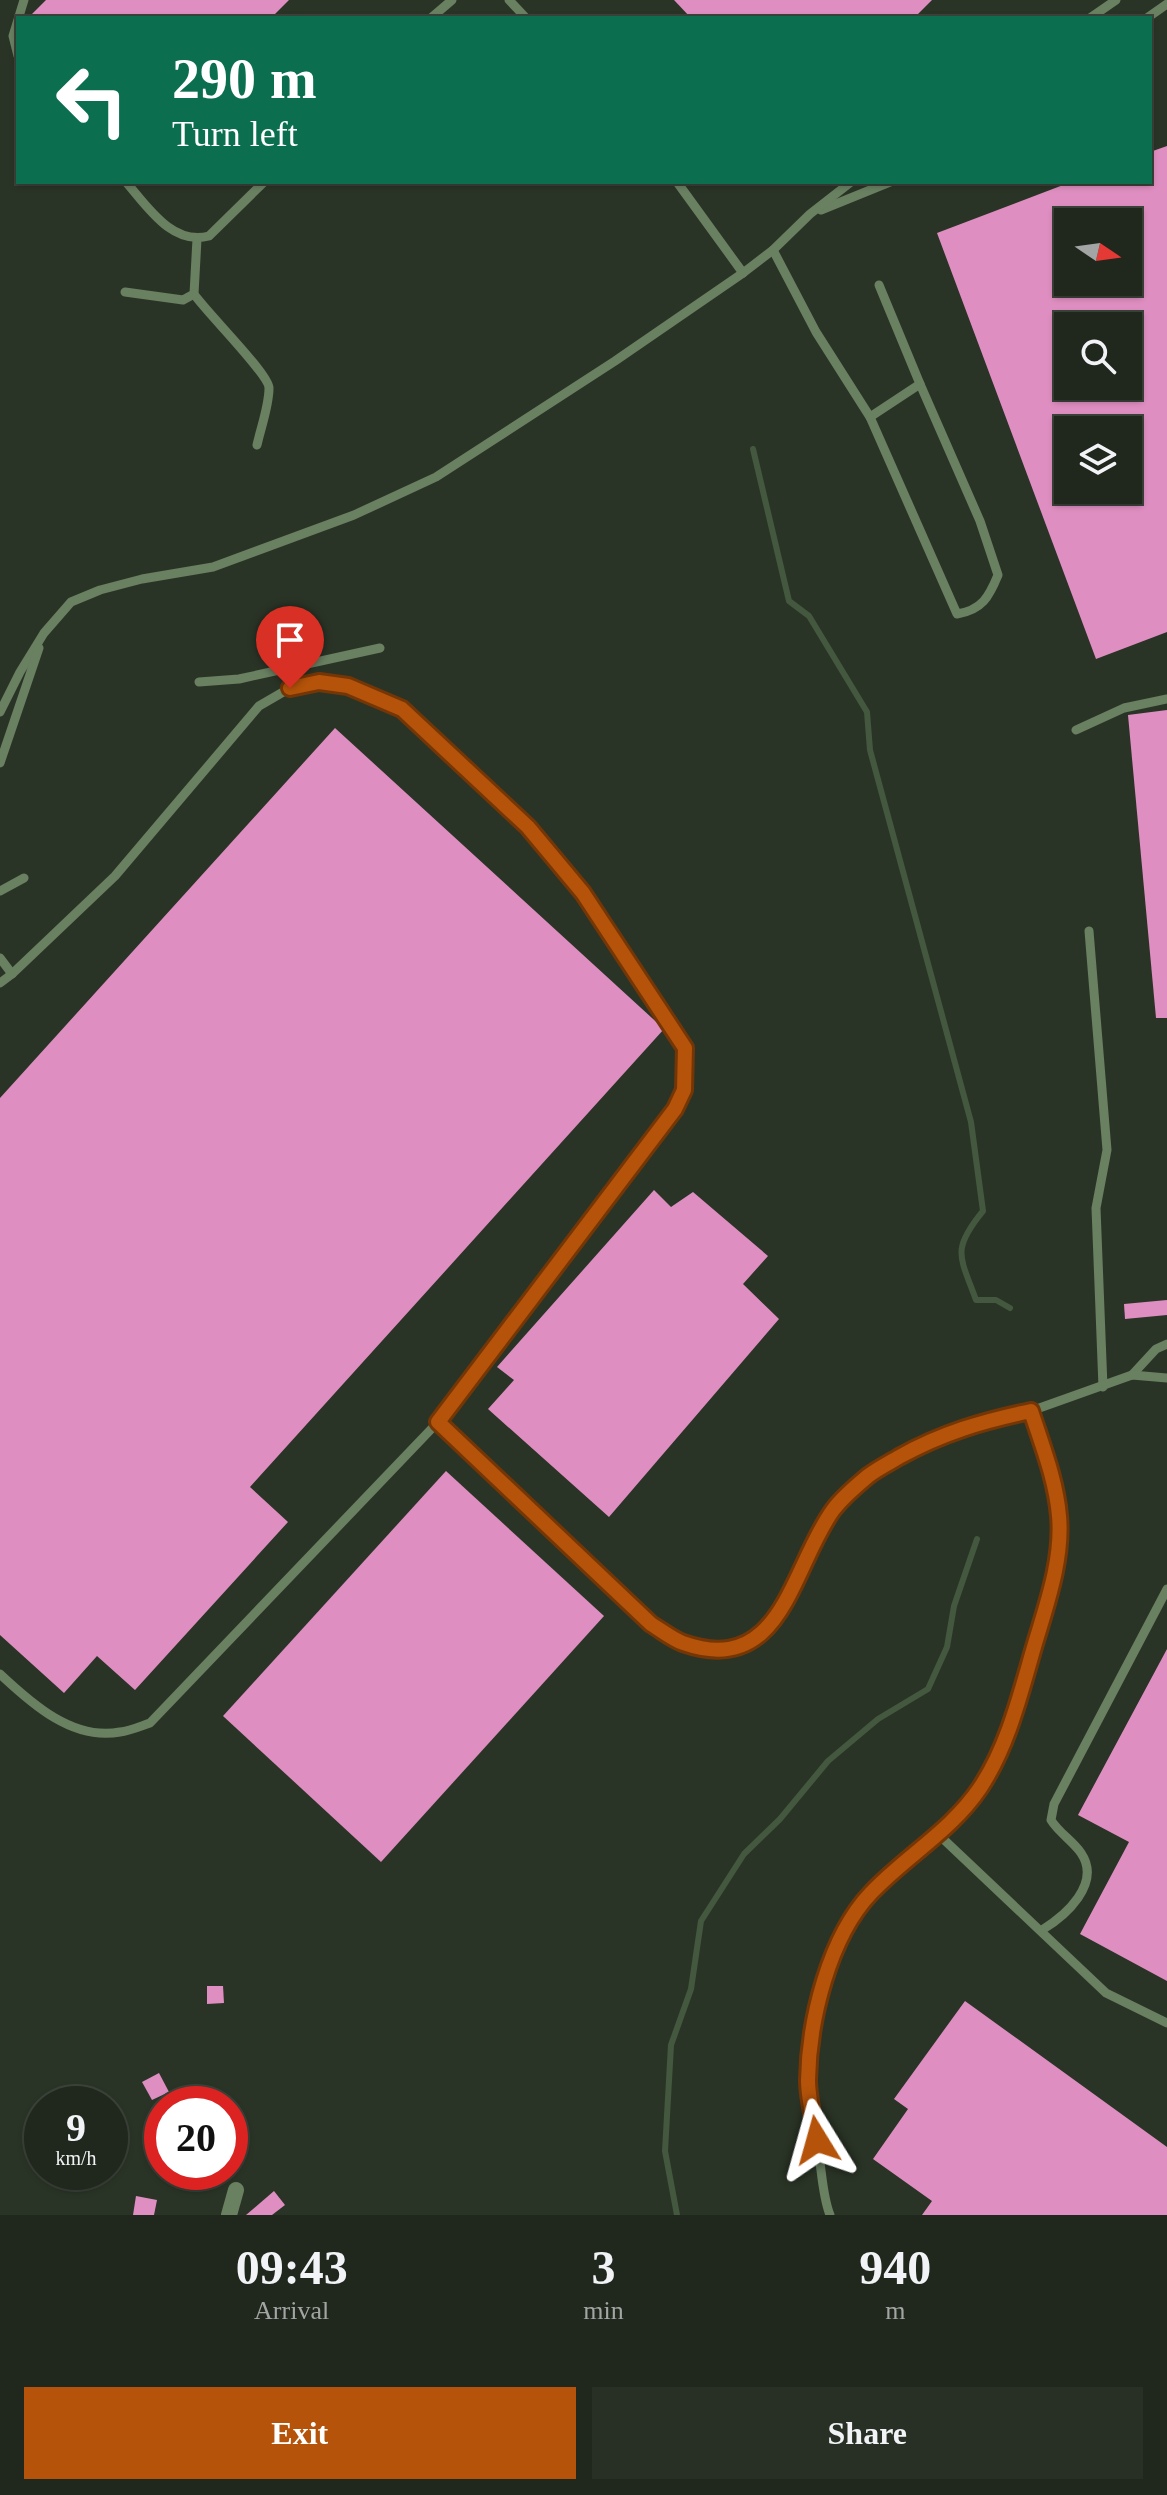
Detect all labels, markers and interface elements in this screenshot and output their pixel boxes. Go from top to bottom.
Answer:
icon: left [40,48,144,152]
text: 290 m [172,48,317,110]
text: Turn left [172,114,298,154]
north arrow [1054,208,1142,296]
map controls [1054,208,1142,504]
button: search [1054,312,1142,400]
button: layers [1054,416,1142,504]
pin [256,606,324,688]
icon: arrive [268,618,312,662]
speed limit sign: 20 [144,2086,248,2190]
position arrow [775,2098,859,2182]
text: 9 [66,2105,86,2150]
text: km/h [55,2147,97,2169]
text: 09:43 [236,2241,348,2294]
text: 3 [591,2241,615,2294]
text: 940 [859,2241,931,2294]
text: Arrival [254,2296,329,2325]
text: min [583,2296,624,2325]
text: m [885,2296,905,2325]
button: Exit [24,2387,576,2479]
button: Share [592,2387,1143,2479]

